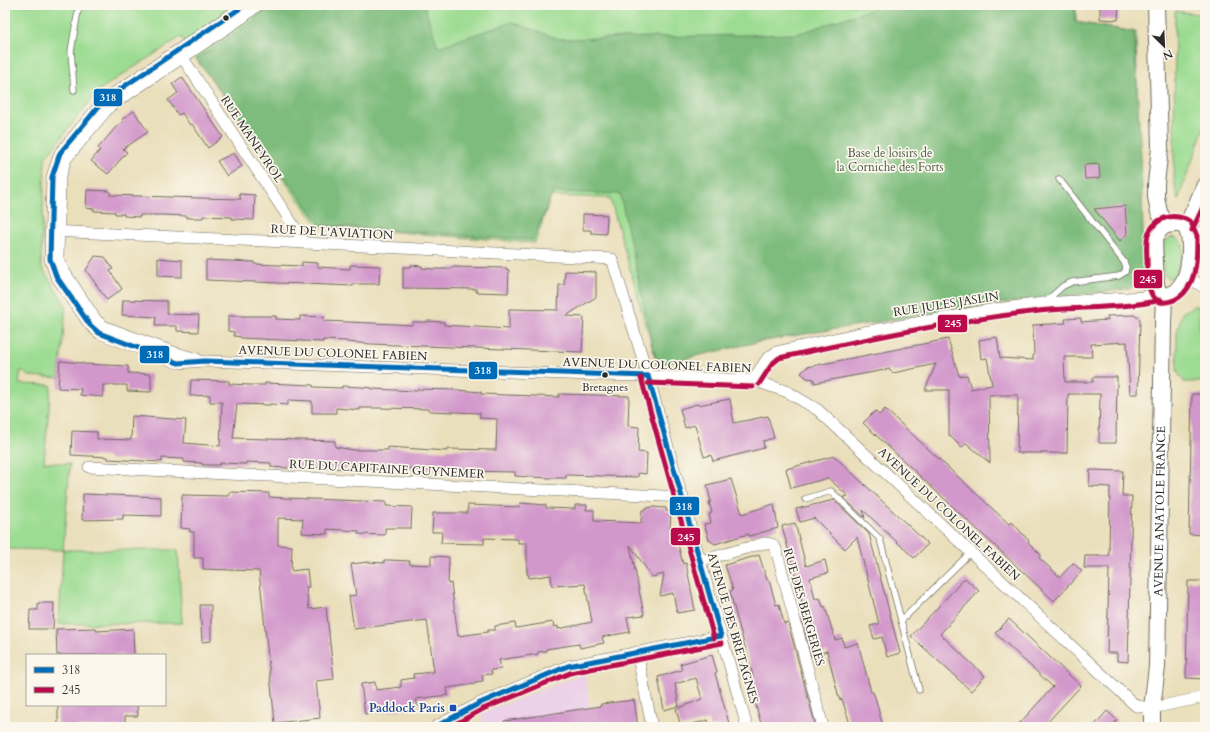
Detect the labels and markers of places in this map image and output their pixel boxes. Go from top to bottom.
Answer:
unlabelled marker [221,13,231,23]
marker: Bretagnes [600,370,610,380]
place label: Bretagnes [582,380,628,395]
place label: Paddock Paris [369,700,445,716]
marker: Paddock Paris [448,703,458,713]

